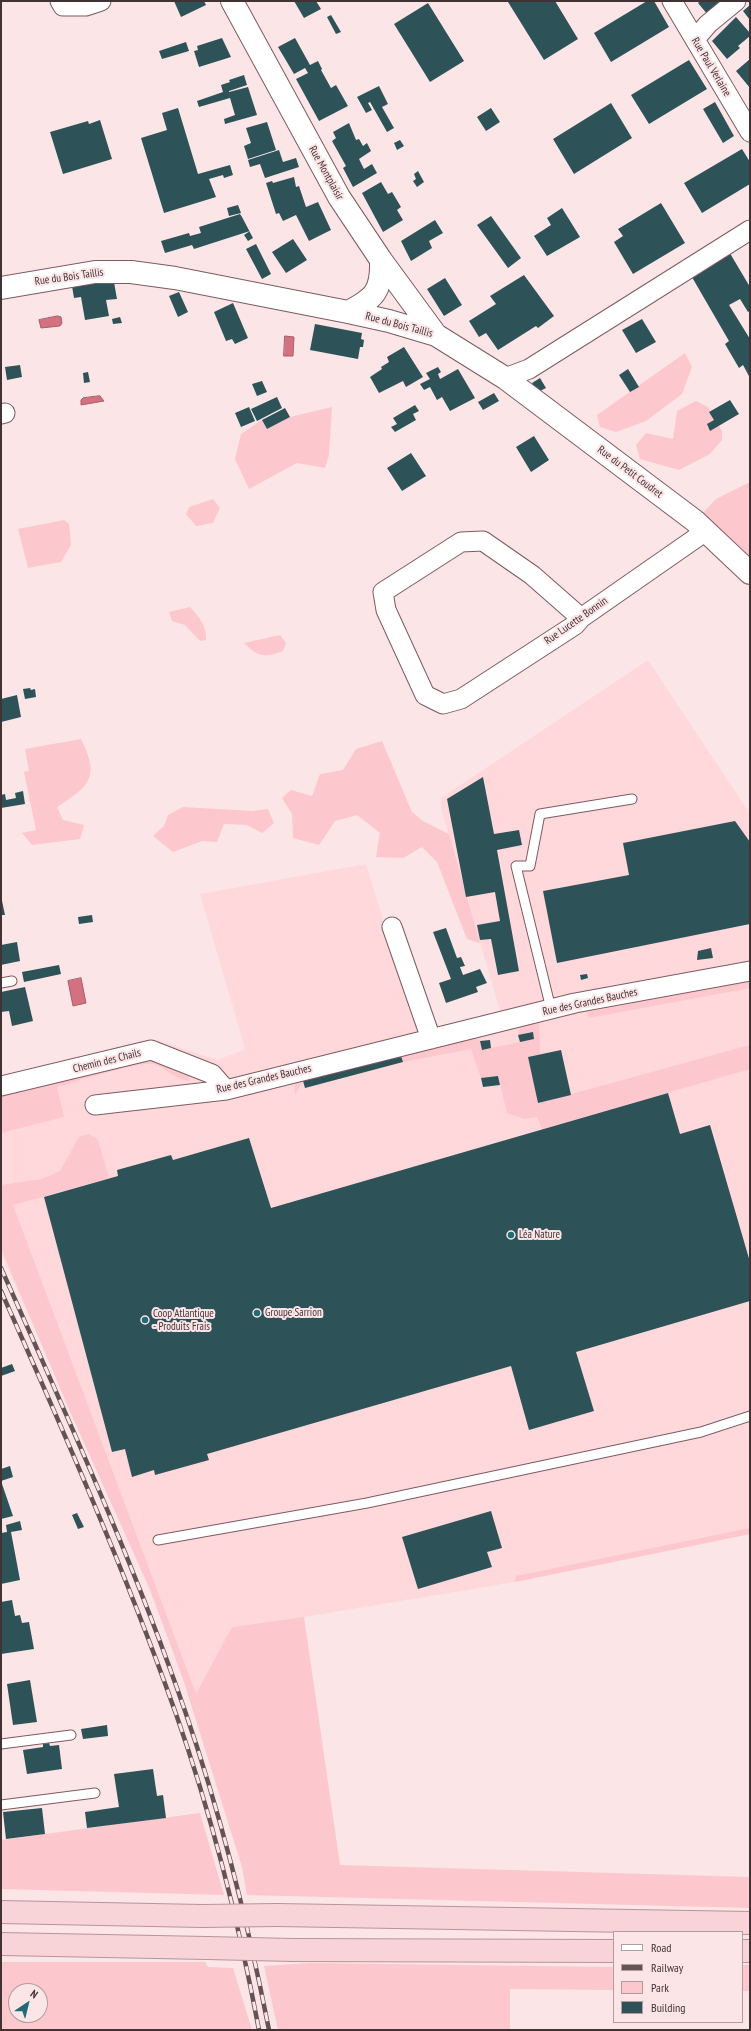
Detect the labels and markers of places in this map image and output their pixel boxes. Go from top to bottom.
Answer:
place label: Léa Nature [519,1228,560,1242]
marker: Léa Nature [506,1230,516,1240]
place label: Groupe Sarrion [265,1306,322,1320]
place label: Coop Atlantique - Produits Frais [153,1307,214,1333]
marker: Groupe Sarrion [252,1308,262,1318]
marker: Coop Atlantique - Produits Frais [140,1315,150,1325]

